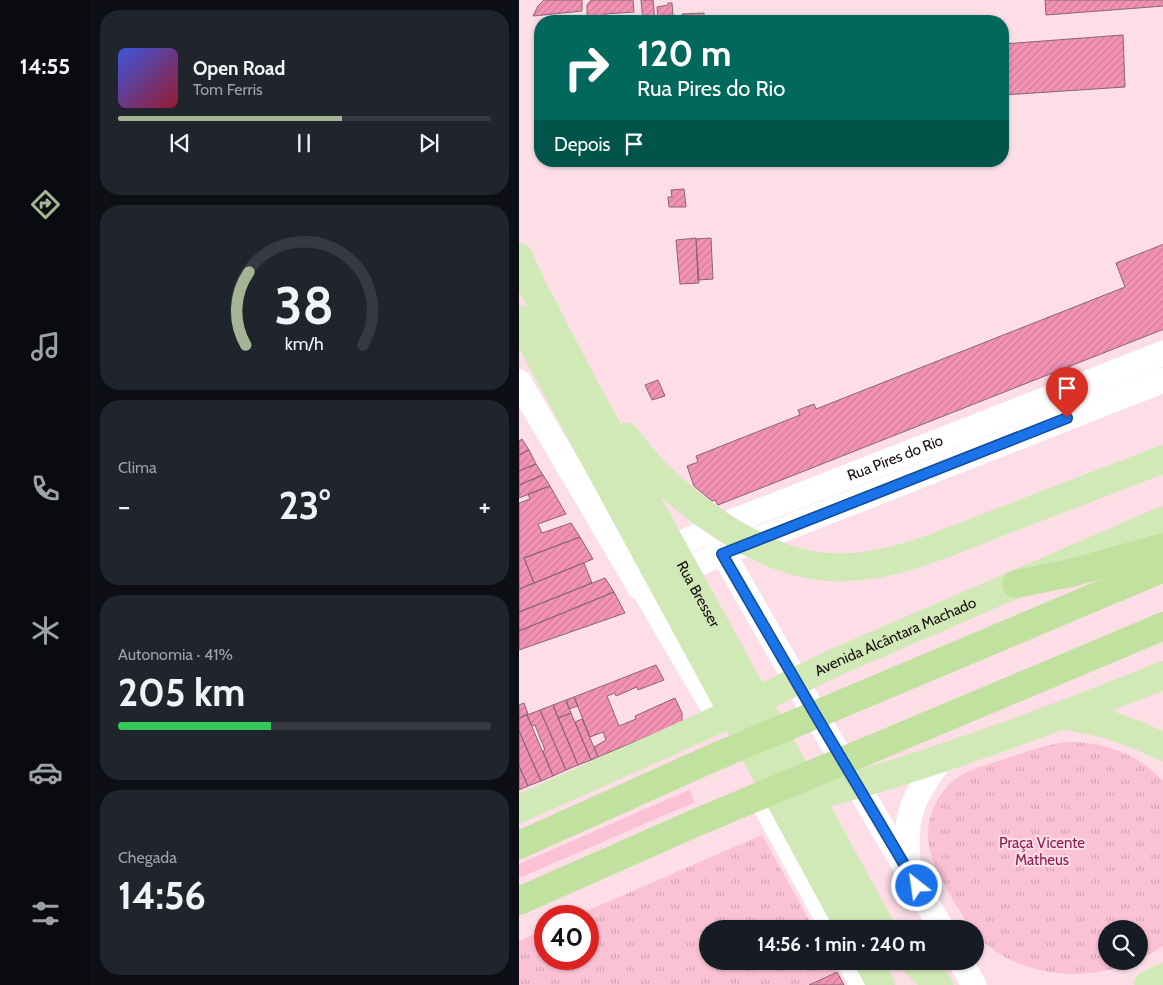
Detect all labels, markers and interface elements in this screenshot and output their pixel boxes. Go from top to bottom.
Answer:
text: 120 m [637,32,731,75]
icon: right [554,35,619,100]
text: 14:55 [20,53,70,80]
text: Open Road [193,57,285,80]
text: Rua Pires do Rio [637,75,785,102]
text: Tom Ferris [193,80,263,99]
icon: previous [166,129,194,157]
icon: pause [290,129,318,157]
icon: next [415,129,443,157]
icon: arrive [620,130,648,158]
text: Depois [554,133,610,156]
icon: directions [28,187,63,222]
text: 38 [275,274,334,337]
icon: music [28,329,63,364]
text: km/h [285,333,324,354]
pin [1046,367,1088,418]
icon: arrive [1053,374,1081,402]
street label: Rua Pires do Rio [845,431,946,485]
text: Clima [118,458,157,477]
icon: phone [28,471,63,506]
text: 23° [279,482,330,529]
text: − [118,489,130,523]
text: + [479,489,491,523]
street label: Rua Bresser [673,558,724,631]
street label: Avenida Alcântara Machado [812,593,979,680]
icon: climate [28,613,63,648]
text: Autonomia · 41% [118,645,233,664]
text: 205 km [118,669,245,716]
icon: car [28,755,63,790]
park label: Praça Vicente Matheus [999,834,1085,869]
text: Chegada [118,848,177,867]
position arrow [890,859,942,911]
text: 14:56 [118,872,206,919]
icon: filters [28,896,63,931]
speed limit sign: 40 [534,905,599,970]
map controls [1098,920,1148,970]
button: search [1098,920,1148,970]
text: 14:56 · 1 min · 240 m [757,933,926,956]

